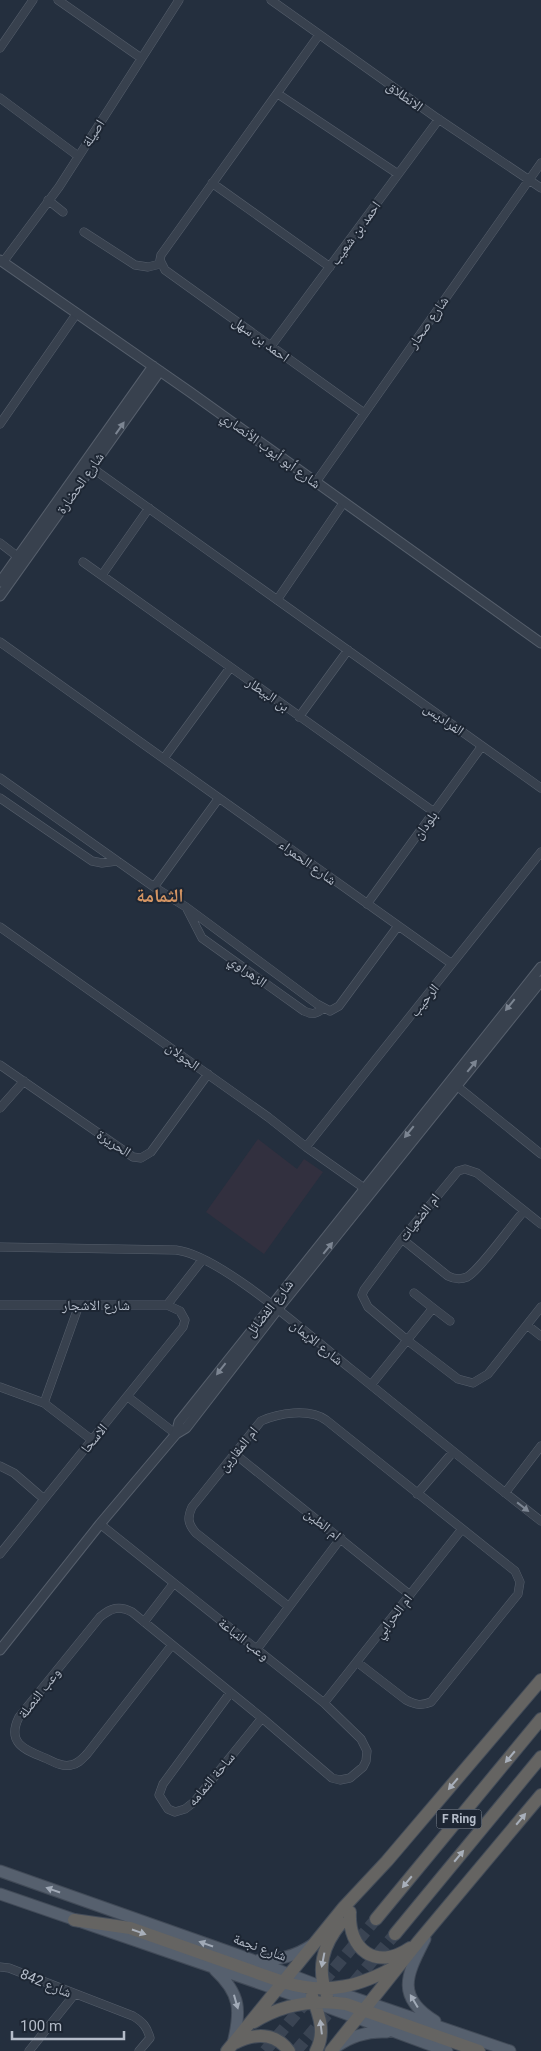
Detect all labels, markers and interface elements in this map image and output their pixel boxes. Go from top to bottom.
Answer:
street label: الانطلاق [383,78,426,115]
street label: اصيلة [78,116,108,150]
street label: احمد بن شعيب [326,198,384,269]
street label: شارع صحار [404,293,453,353]
street label: احمد بن سهل [229,313,293,366]
street label: شارع أبو أيوب الأنصاري [216,408,324,494]
one-way arrow [114,422,125,435]
street label: شارع الحضارة [53,449,109,518]
street label: بن البيطار [242,673,293,715]
street label: الفراديس [420,699,467,739]
street label: بلودان [409,808,442,843]
street label: شارع الحمراء [275,836,340,890]
district label: الثمامة [136,884,184,907]
street label: الزهراوي [224,952,270,993]
street label: الرحيب [406,980,443,1020]
one-way arrow [505,998,516,1011]
street label: الجولان [162,1038,203,1074]
one-way arrow [467,1060,478,1073]
one-way arrow [403,1125,414,1138]
street label: الحريرة [93,1126,134,1161]
street label: ام الضعيات [395,1190,444,1245]
one-way arrow [322,1242,333,1255]
street label: شارع الفضائل [242,1276,298,1341]
street label: شارع الاشجار [61,1297,130,1315]
street label: شارع الإيمان [286,1316,347,1370]
one-way arrow [215,1362,226,1375]
street label: الاسحا [78,1420,110,1456]
street label: ام المقارين [215,1423,262,1476]
one-way arrow [516,1502,530,1512]
street label: ام الطين [300,1505,344,1545]
street label: ام الحرابي [371,1591,418,1643]
street label: وعب النباعة [215,1614,273,1665]
street label: وعب النصلة [14,1665,64,1722]
street label: ساحة الثمامه [184,1749,238,1809]
one-way arrow [505,1751,516,1763]
one-way arrow [447,1778,458,1791]
road number: F Ring [436,1810,482,1828]
one-way arrow [515,1812,526,1825]
one-way arrow [454,1850,465,1863]
one-way arrow [401,1876,412,1889]
one-way arrow [45,1886,60,1893]
one-way arrow [132,1928,147,1936]
street label: شارع نجمة [231,1930,289,1966]
one-way arrow [198,1939,213,1947]
one-way arrow [318,1952,326,1968]
street label: شارع 842 [17,1966,74,2002]
one-way arrow [410,1994,419,2007]
one-way arrow [233,1995,241,2010]
scale bar [12,2008,125,2040]
text: 100 m [20,2017,62,2035]
one-way arrow [317,2018,325,2034]

